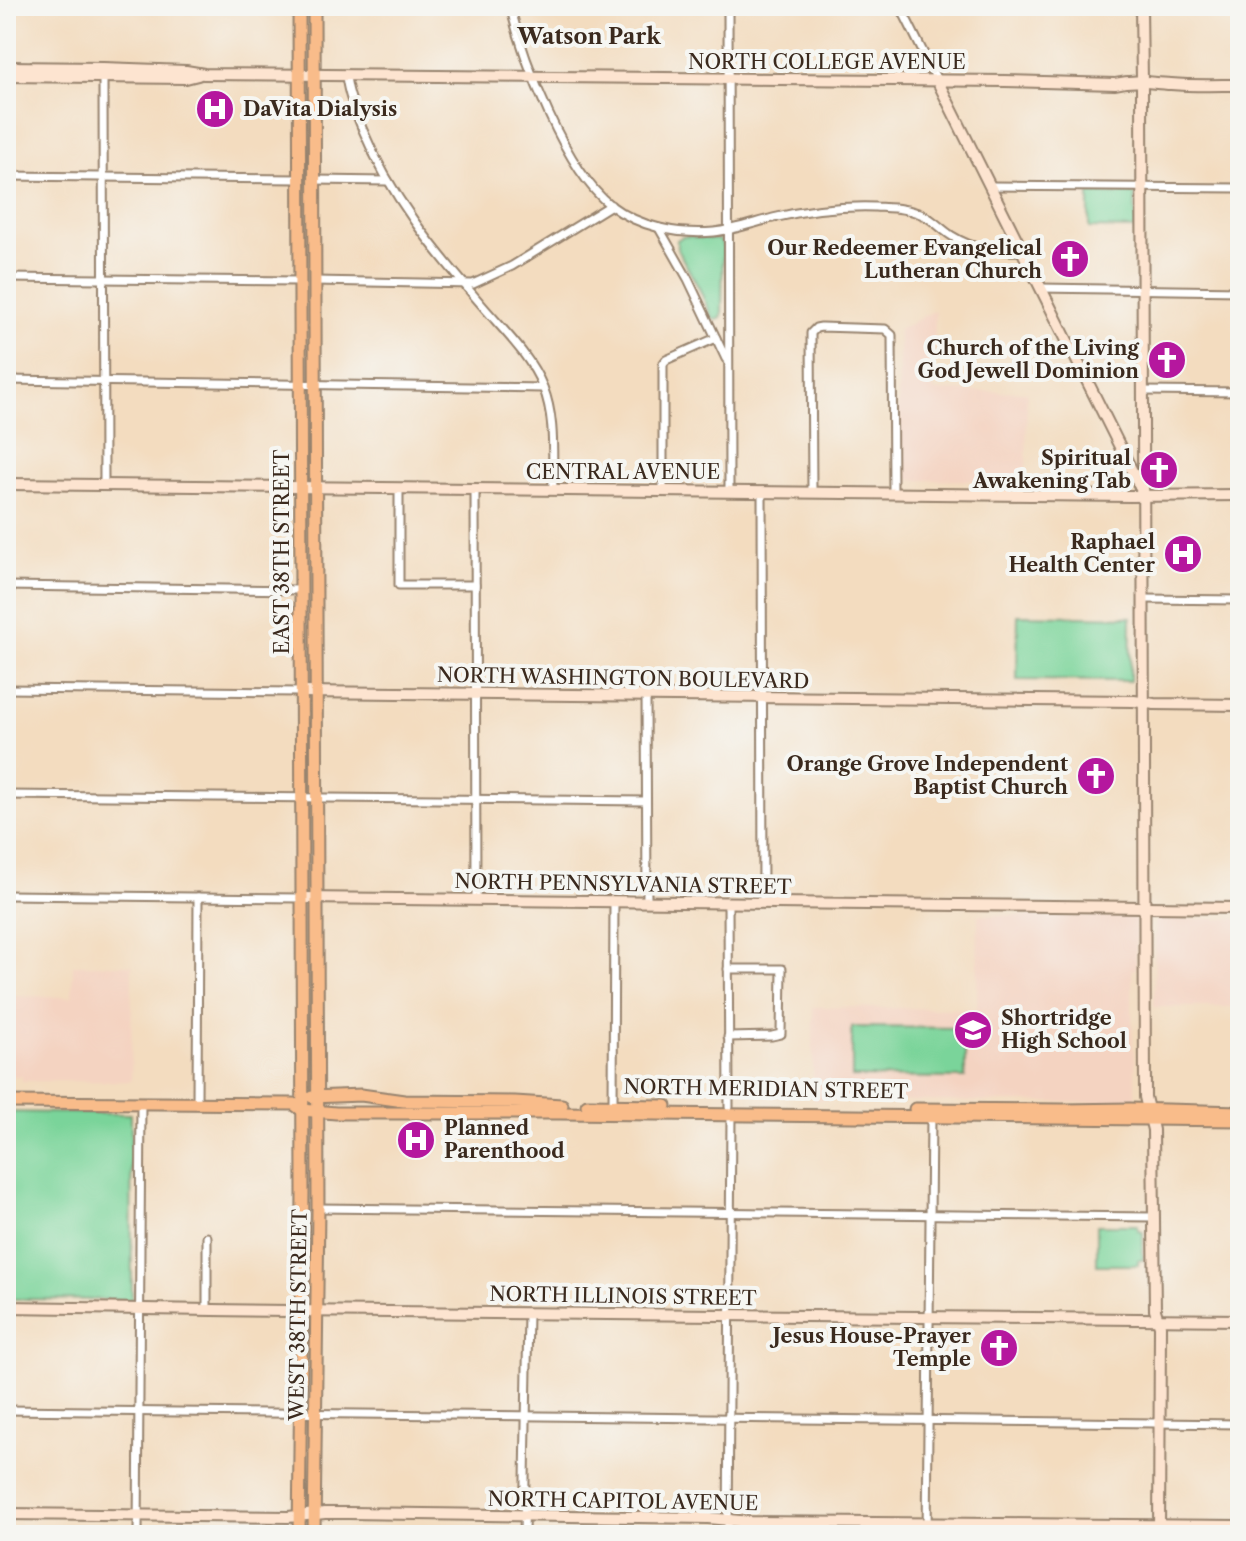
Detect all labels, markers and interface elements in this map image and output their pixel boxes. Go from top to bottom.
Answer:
district label: Watson Park [516,23,661,50]
street label: NORTH COLLEGE AVENUE [688,50,966,74]
hospital icon: DaVita Dialysis [194,88,236,130]
place label: DaVita Dialysis [243,97,397,121]
place label: Our Redeemer Evangelical Lutheran Church [767,236,1042,283]
church icon: Our Redeemer Evangelical Lutheran Church [1049,238,1091,280]
place label: Church of the Living God Jewell Dominion [918,336,1139,383]
church icon: Church of the Living God Jewell Dominion [1146,339,1188,381]
place label: Spiritual Awakening Tab [972,446,1131,493]
church icon: Spiritual Awakening Tab [1138,449,1180,491]
street label: EAST 38TH STREET [270,450,294,654]
street label: CENTRAL AVENUE [526,460,720,484]
place label: Raphael Health Center [1008,530,1155,577]
hospital icon: Raphael Health Center [1162,533,1204,575]
street label: NORTH WASHINGTON BOULEVARD [437,663,809,693]
place label: Orange Grove Independent Baptist Church [787,752,1068,799]
church icon: Orange Grove Independent Baptist Church [1075,755,1117,797]
street label: NORTH PENNSYLVANIA STREET [454,869,792,899]
place label: Shortridge High School [1001,1006,1127,1053]
school or university icon: Shortridge High School [952,1009,994,1051]
street label: NORTH MERIDIAN STREET [623,1075,909,1103]
place label: Planned Parenthood [444,1116,565,1163]
hospital icon: Planned Parenthood [395,1119,437,1161]
street label: WEST 38TH STREET [284,1209,312,1422]
street label: NORTH ILLINOIS STREET [489,1282,757,1310]
place label: Jesus House-Prayer Temple [769,1324,971,1371]
church icon: Jesus House-Prayer Temple [978,1327,1020,1369]
street label: NORTH CAPITOL AVENUE [487,1487,759,1515]

